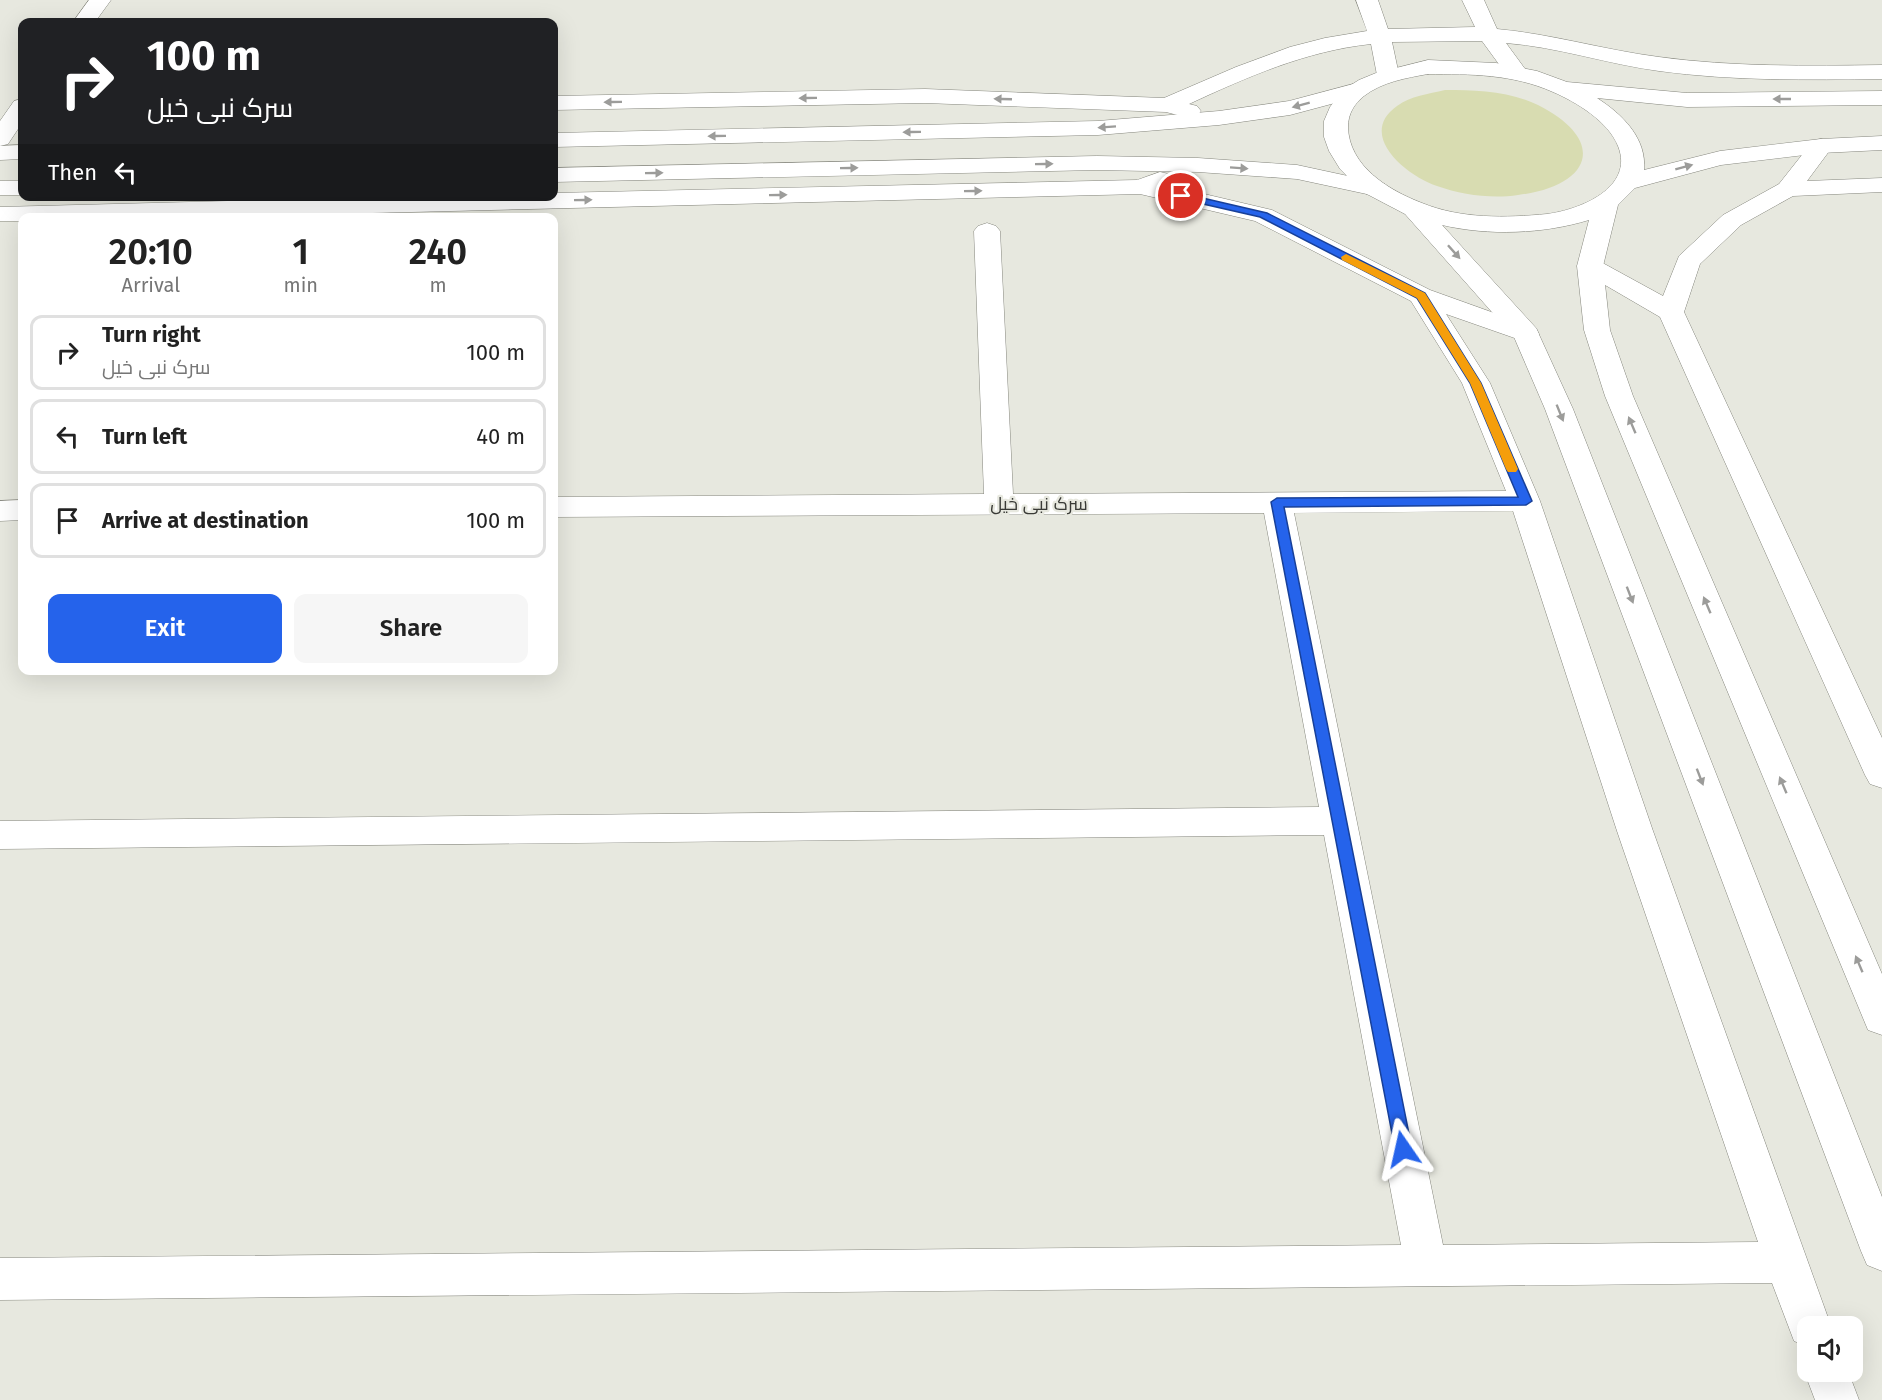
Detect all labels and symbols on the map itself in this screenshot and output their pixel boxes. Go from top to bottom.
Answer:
one-way arrow [799,93,818,103]
one-way arrow [994,94,1013,103]
one-way arrow [1772,94,1791,104]
one-way arrow [604,97,623,107]
one-way arrow [1291,101,1310,111]
one-way arrow [1097,122,1116,132]
one-way arrow [903,127,922,137]
one-way arrow [708,132,727,141]
one-way arrow [1034,159,1053,169]
one-way arrow [1675,162,1693,172]
one-way arrow [1229,163,1248,173]
one-way arrow [839,164,858,173]
one-way arrow [644,168,663,178]
pin [1155,170,1206,221]
one-way arrow [964,186,983,195]
one-way arrow [769,190,788,200]
one-way arrow [574,195,593,205]
one-way arrow [1447,244,1460,259]
one-way arrow [1556,404,1566,422]
one-way arrow [1627,416,1637,434]
street label: سرک نبی خیل [990,493,1088,515]
one-way arrow [1626,586,1636,604]
one-way arrow [1702,596,1712,614]
one-way arrow [1695,768,1705,786]
one-way arrow [1778,776,1787,794]
one-way arrow [1854,955,1864,973]
position arrow [1371,1117,1435,1181]

